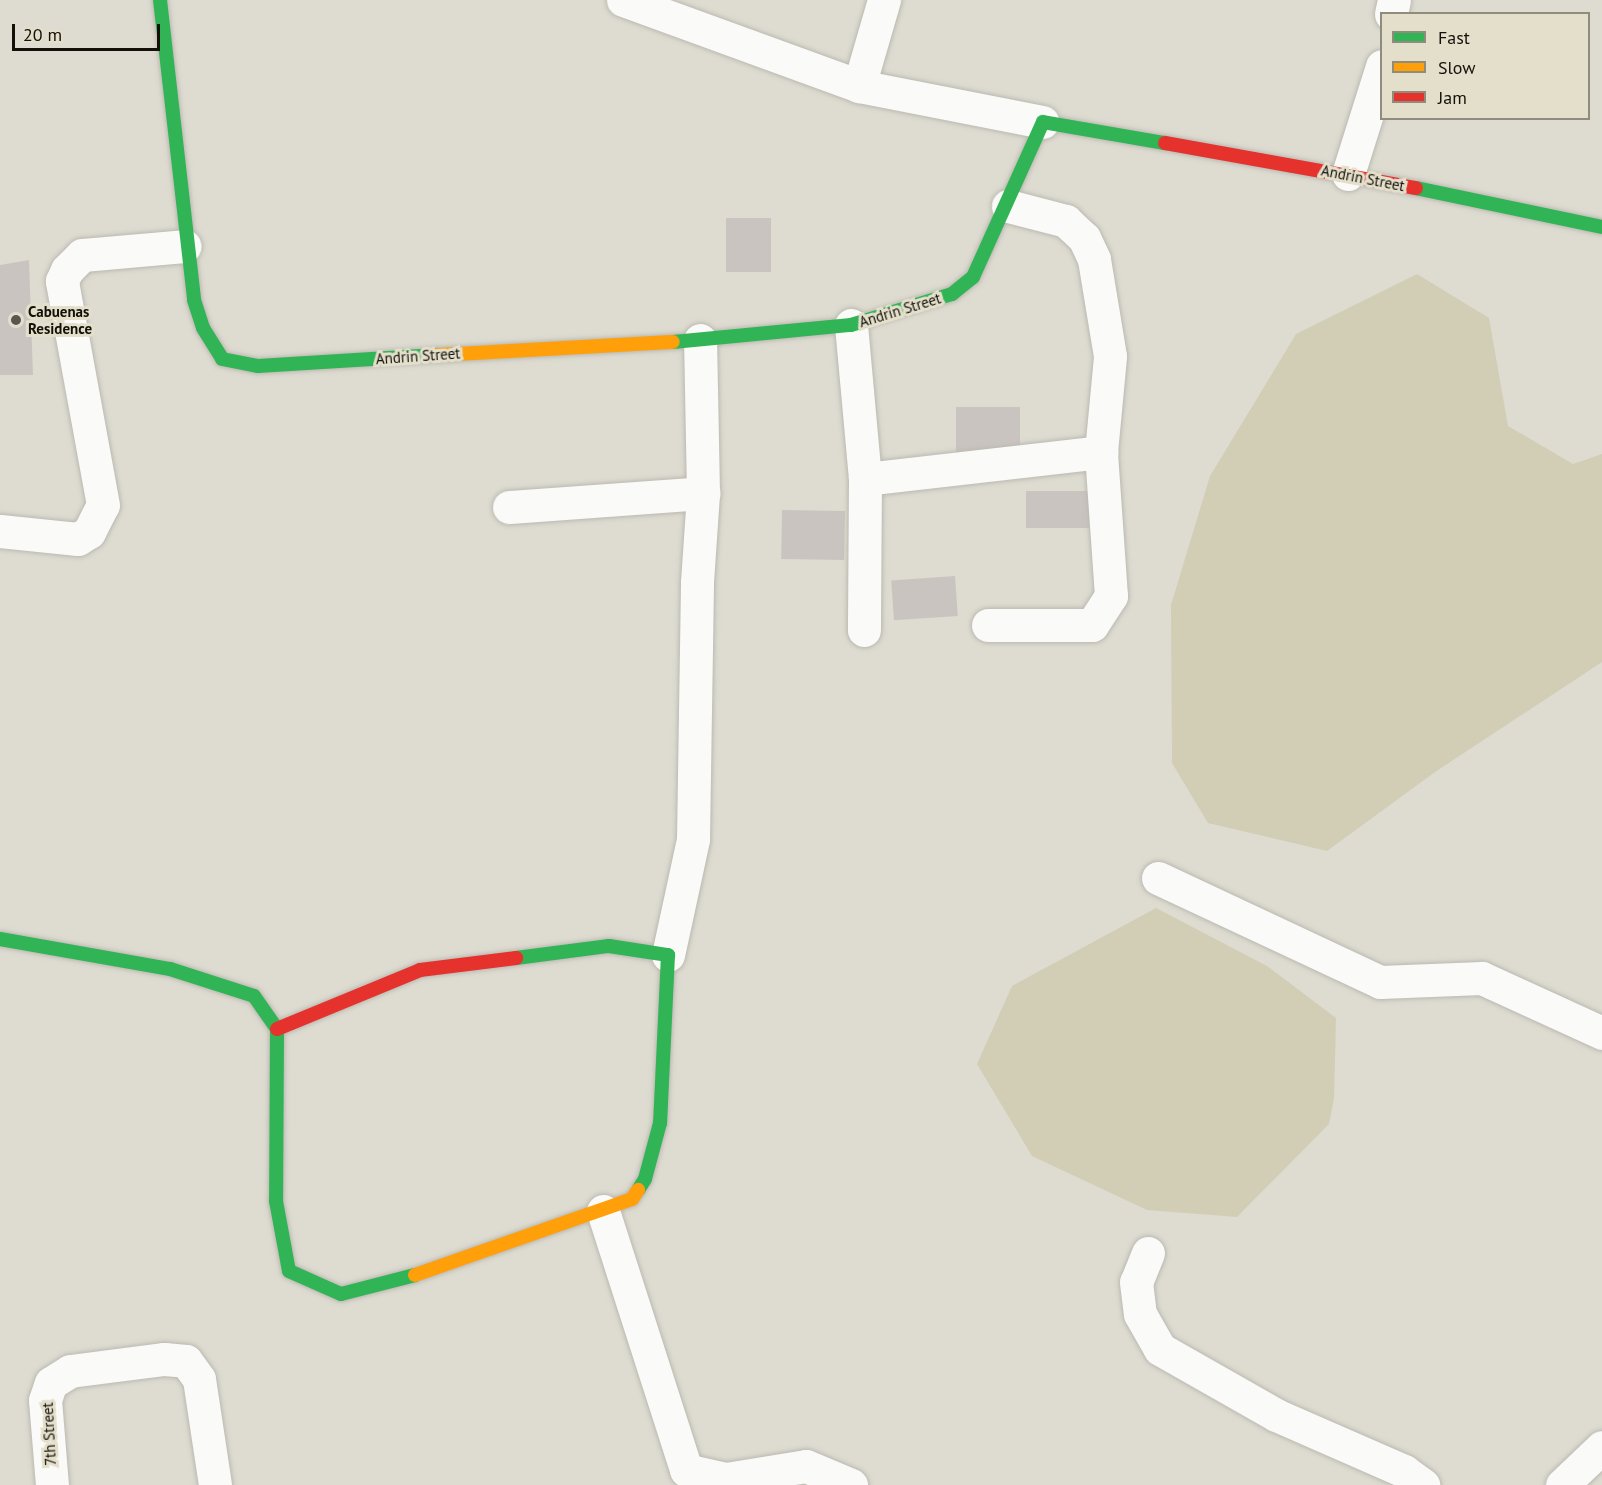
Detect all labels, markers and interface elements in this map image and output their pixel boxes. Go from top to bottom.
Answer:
scale bar [15,12,164,50]
legend [1380,12,1590,120]
text: 20 m [23,23,62,46]
text: Fast [1438,26,1470,49]
text: Slow [1438,56,1476,79]
text: Jam [1438,86,1467,109]
street label: Andrin Street [1320,161,1406,195]
street label: Andrin Street [857,289,943,331]
place label: Cabuenas Residence [28,302,92,337]
marker: Cabuenas Residence [9,313,23,327]
street label: Andrin Street [375,344,461,368]
street label: 7th Street [38,1402,60,1466]

